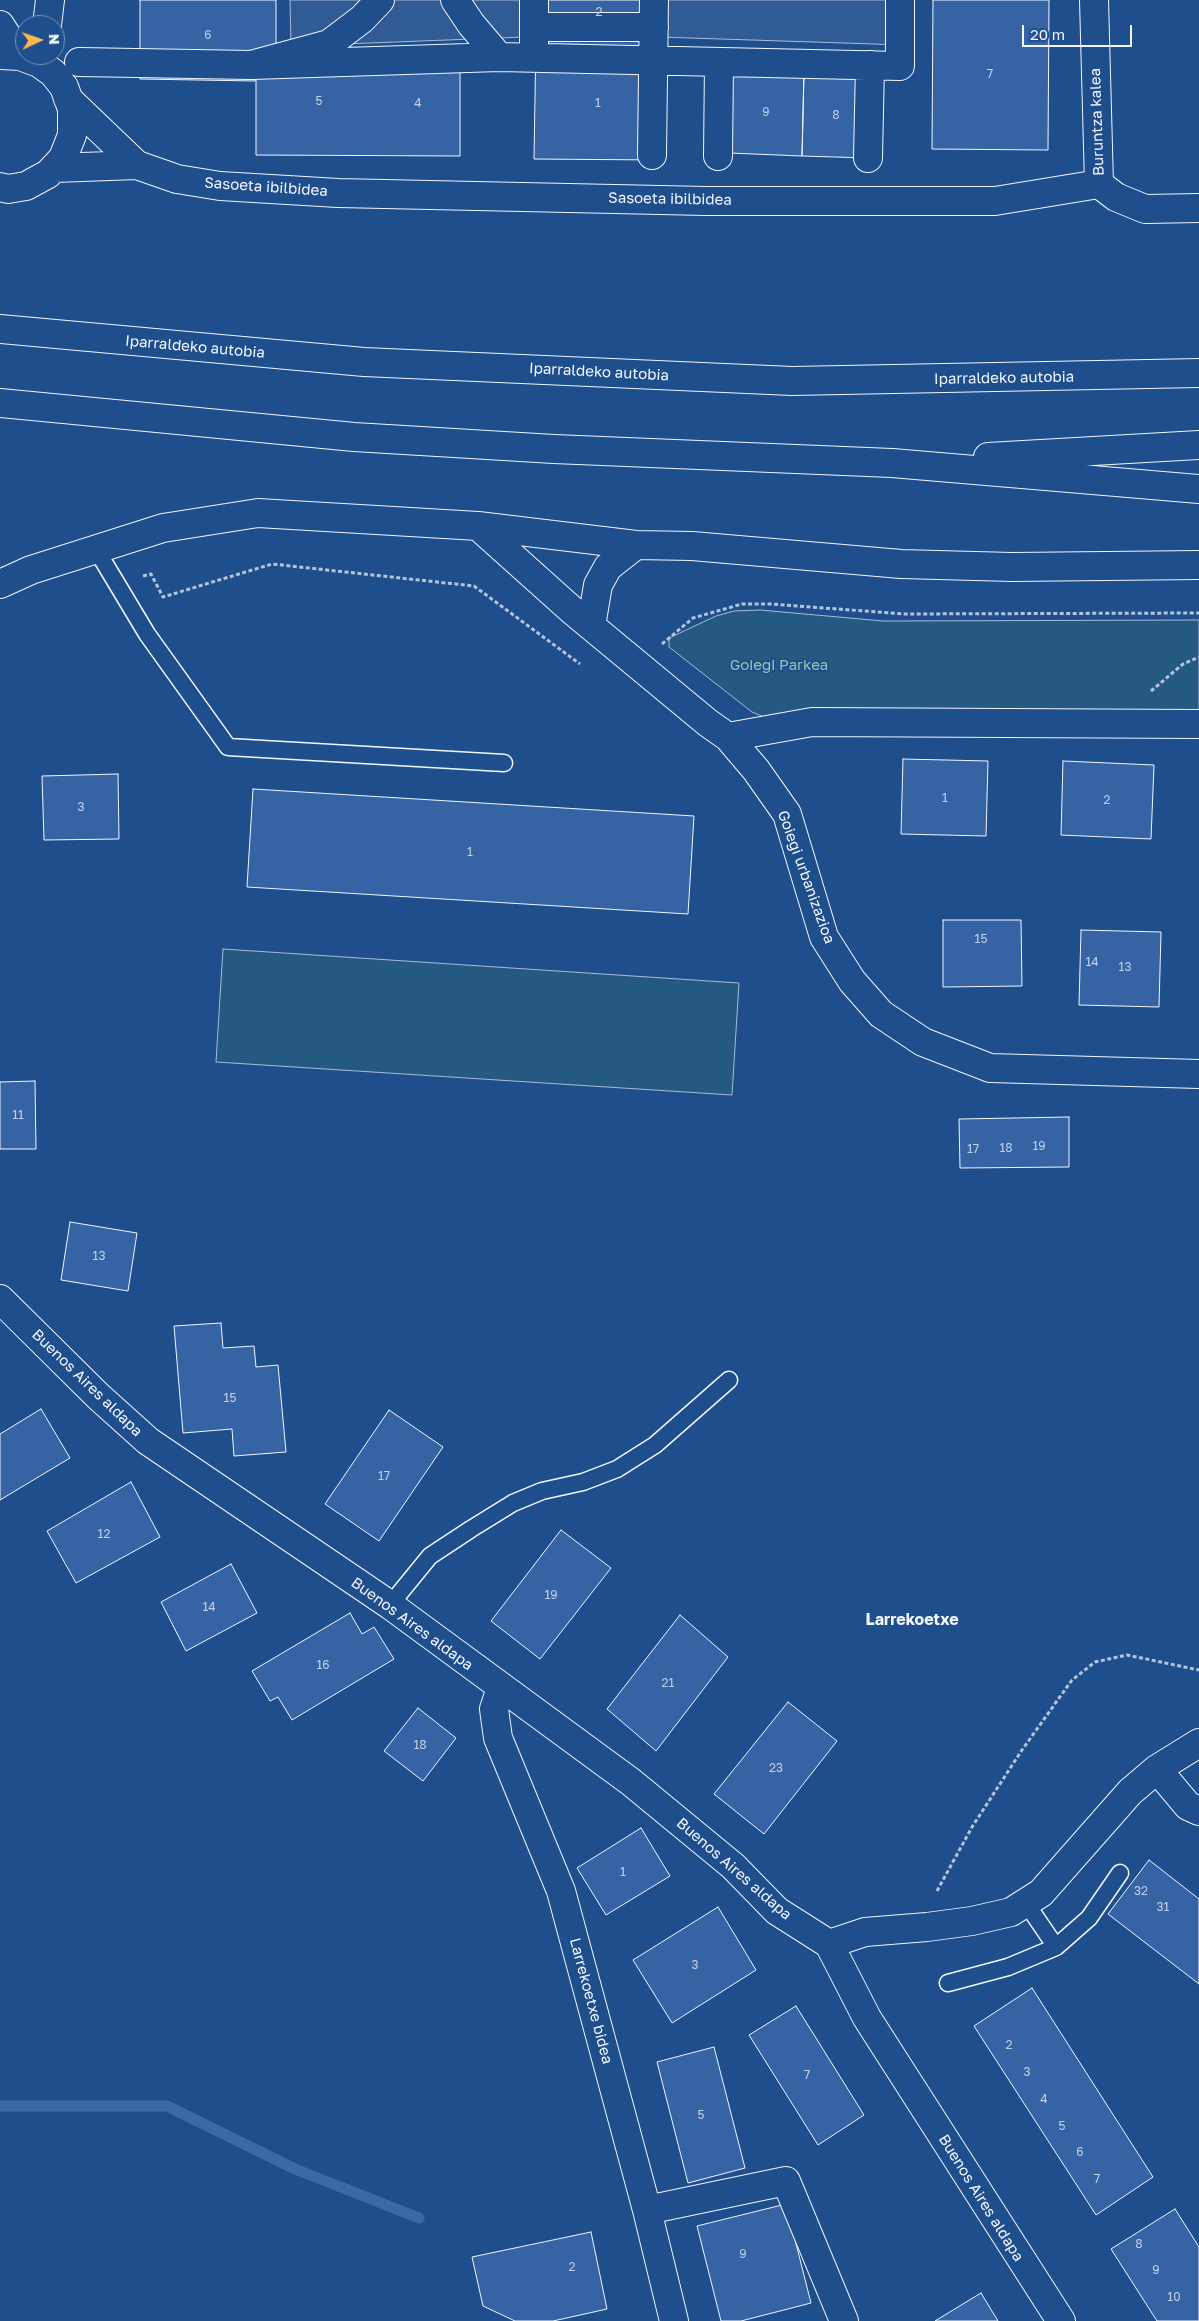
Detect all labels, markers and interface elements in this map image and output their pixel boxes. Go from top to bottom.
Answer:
house number: 2 [596,5,602,19]
north arrow [15,15,65,65]
scale bar [1024,15,1134,47]
text: 20 m [1030,25,1065,43]
house number: 6 [204,28,212,42]
text: N [46,33,63,45]
house number: 7 [987,67,993,81]
street label: Buruntza kalea [1086,68,1108,176]
house number: 5 [316,94,322,108]
house number: 4 [414,96,422,110]
house number: 1 [595,96,601,110]
house number: 9 [762,105,770,119]
house number: 8 [832,108,840,122]
street label: Sasoeta ibilbidea [204,174,328,200]
street label: Sasoeta ibilbidea [608,189,732,209]
street label: Iparraldeko autobia [124,332,266,362]
street label: Iparraldeko autobia [529,359,669,385]
street label: Iparraldeko autobia [934,368,1074,388]
park label: Goiegi Parkea [730,656,828,674]
house number: 1 [942,791,948,805]
house number: 2 [1104,793,1110,807]
house number: 3 [77,800,85,814]
street label: Goiegi urbanizazioa [774,808,838,946]
house number: 1 [467,845,473,859]
house number: 15 [975,932,987,946]
house number: 14 [1085,955,1099,969]
house number: 13 [1119,960,1131,974]
house number: 11 [12,1108,24,1122]
house number: 19 [1032,1139,1046,1153]
house number: 18 [999,1141,1013,1155]
house number: 17 [967,1142,979,1156]
house number: 13 [93,1249,105,1263]
street label: Buenos Aires aldapa [28,1326,146,1440]
house number: 15 [224,1391,236,1405]
house number: 17 [378,1469,390,1483]
house number: 12 [98,1527,110,1541]
street label: Buenos Aires aldapa [347,1574,477,1674]
house number: 19 [544,1588,558,1602]
house number: 14 [202,1600,216,1614]
district label: Larrekoetxe [865,1610,959,1630]
house number: 16 [316,1658,330,1672]
house number: 21 [662,1676,674,1690]
house number: 18 [413,1738,427,1752]
house number: 23 [769,1761,783,1775]
street label: Buenos Aires aldapa [673,1814,795,1924]
house number: 1 [620,1865,626,1879]
house number: 32 [1134,1884,1148,1898]
house number: 31 [1157,1900,1169,1914]
street label: Larrekoetxe bidea [566,1936,616,2066]
house number: 3 [691,1958,699,1972]
house number: 2 [1006,2038,1012,2052]
house number: 3 [1023,2065,1031,2079]
house number: 7 [804,2068,810,2082]
house number: 4 [1040,2092,1048,2106]
house number: 5 [698,2108,704,2122]
house number: 5 [1059,2119,1065,2133]
street label: Buenos Aires aldapa [935,2131,1027,2265]
house number: 6 [1076,2145,1084,2159]
house number: 7 [1094,2172,1100,2186]
house number: 8 [1135,2237,1143,2251]
house number: 9 [739,2247,747,2261]
house number: 2 [569,2260,575,2274]
house number: 9 [1152,2263,1160,2277]
house number: 10 [1167,2290,1181,2304]

